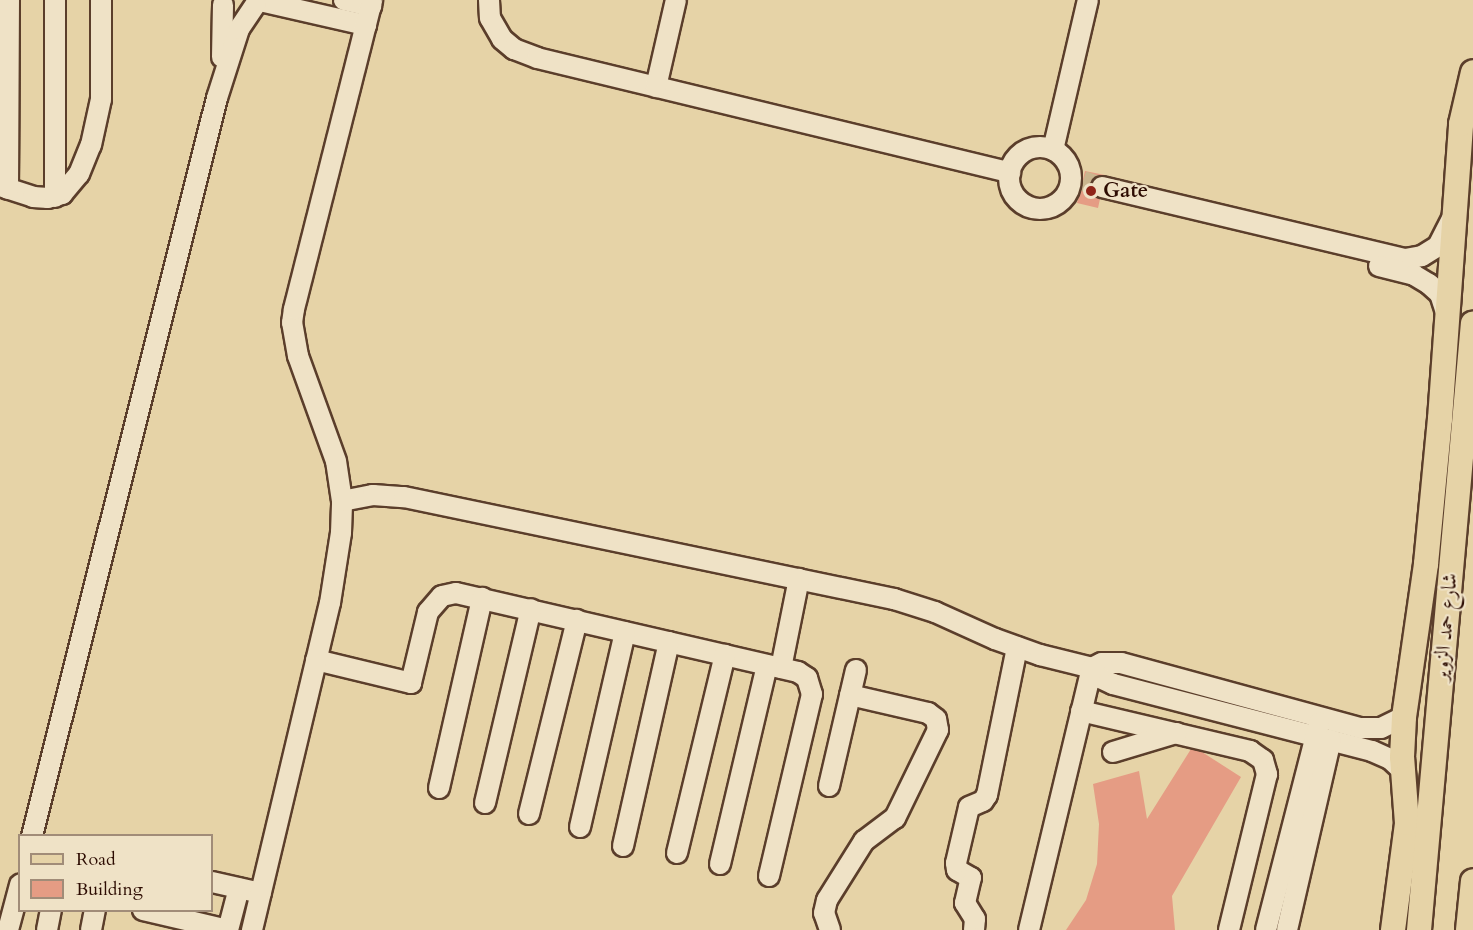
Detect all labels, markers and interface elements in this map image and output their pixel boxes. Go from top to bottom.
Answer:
place label: Gate [1103,178,1148,204]
marker: Gate [1084,184,1098,198]
street label: شارع حمد الزوير [1429,572,1463,682]
legend [18,834,213,912]
text: Road [76,847,116,872]
text: Building [76,877,143,902]

